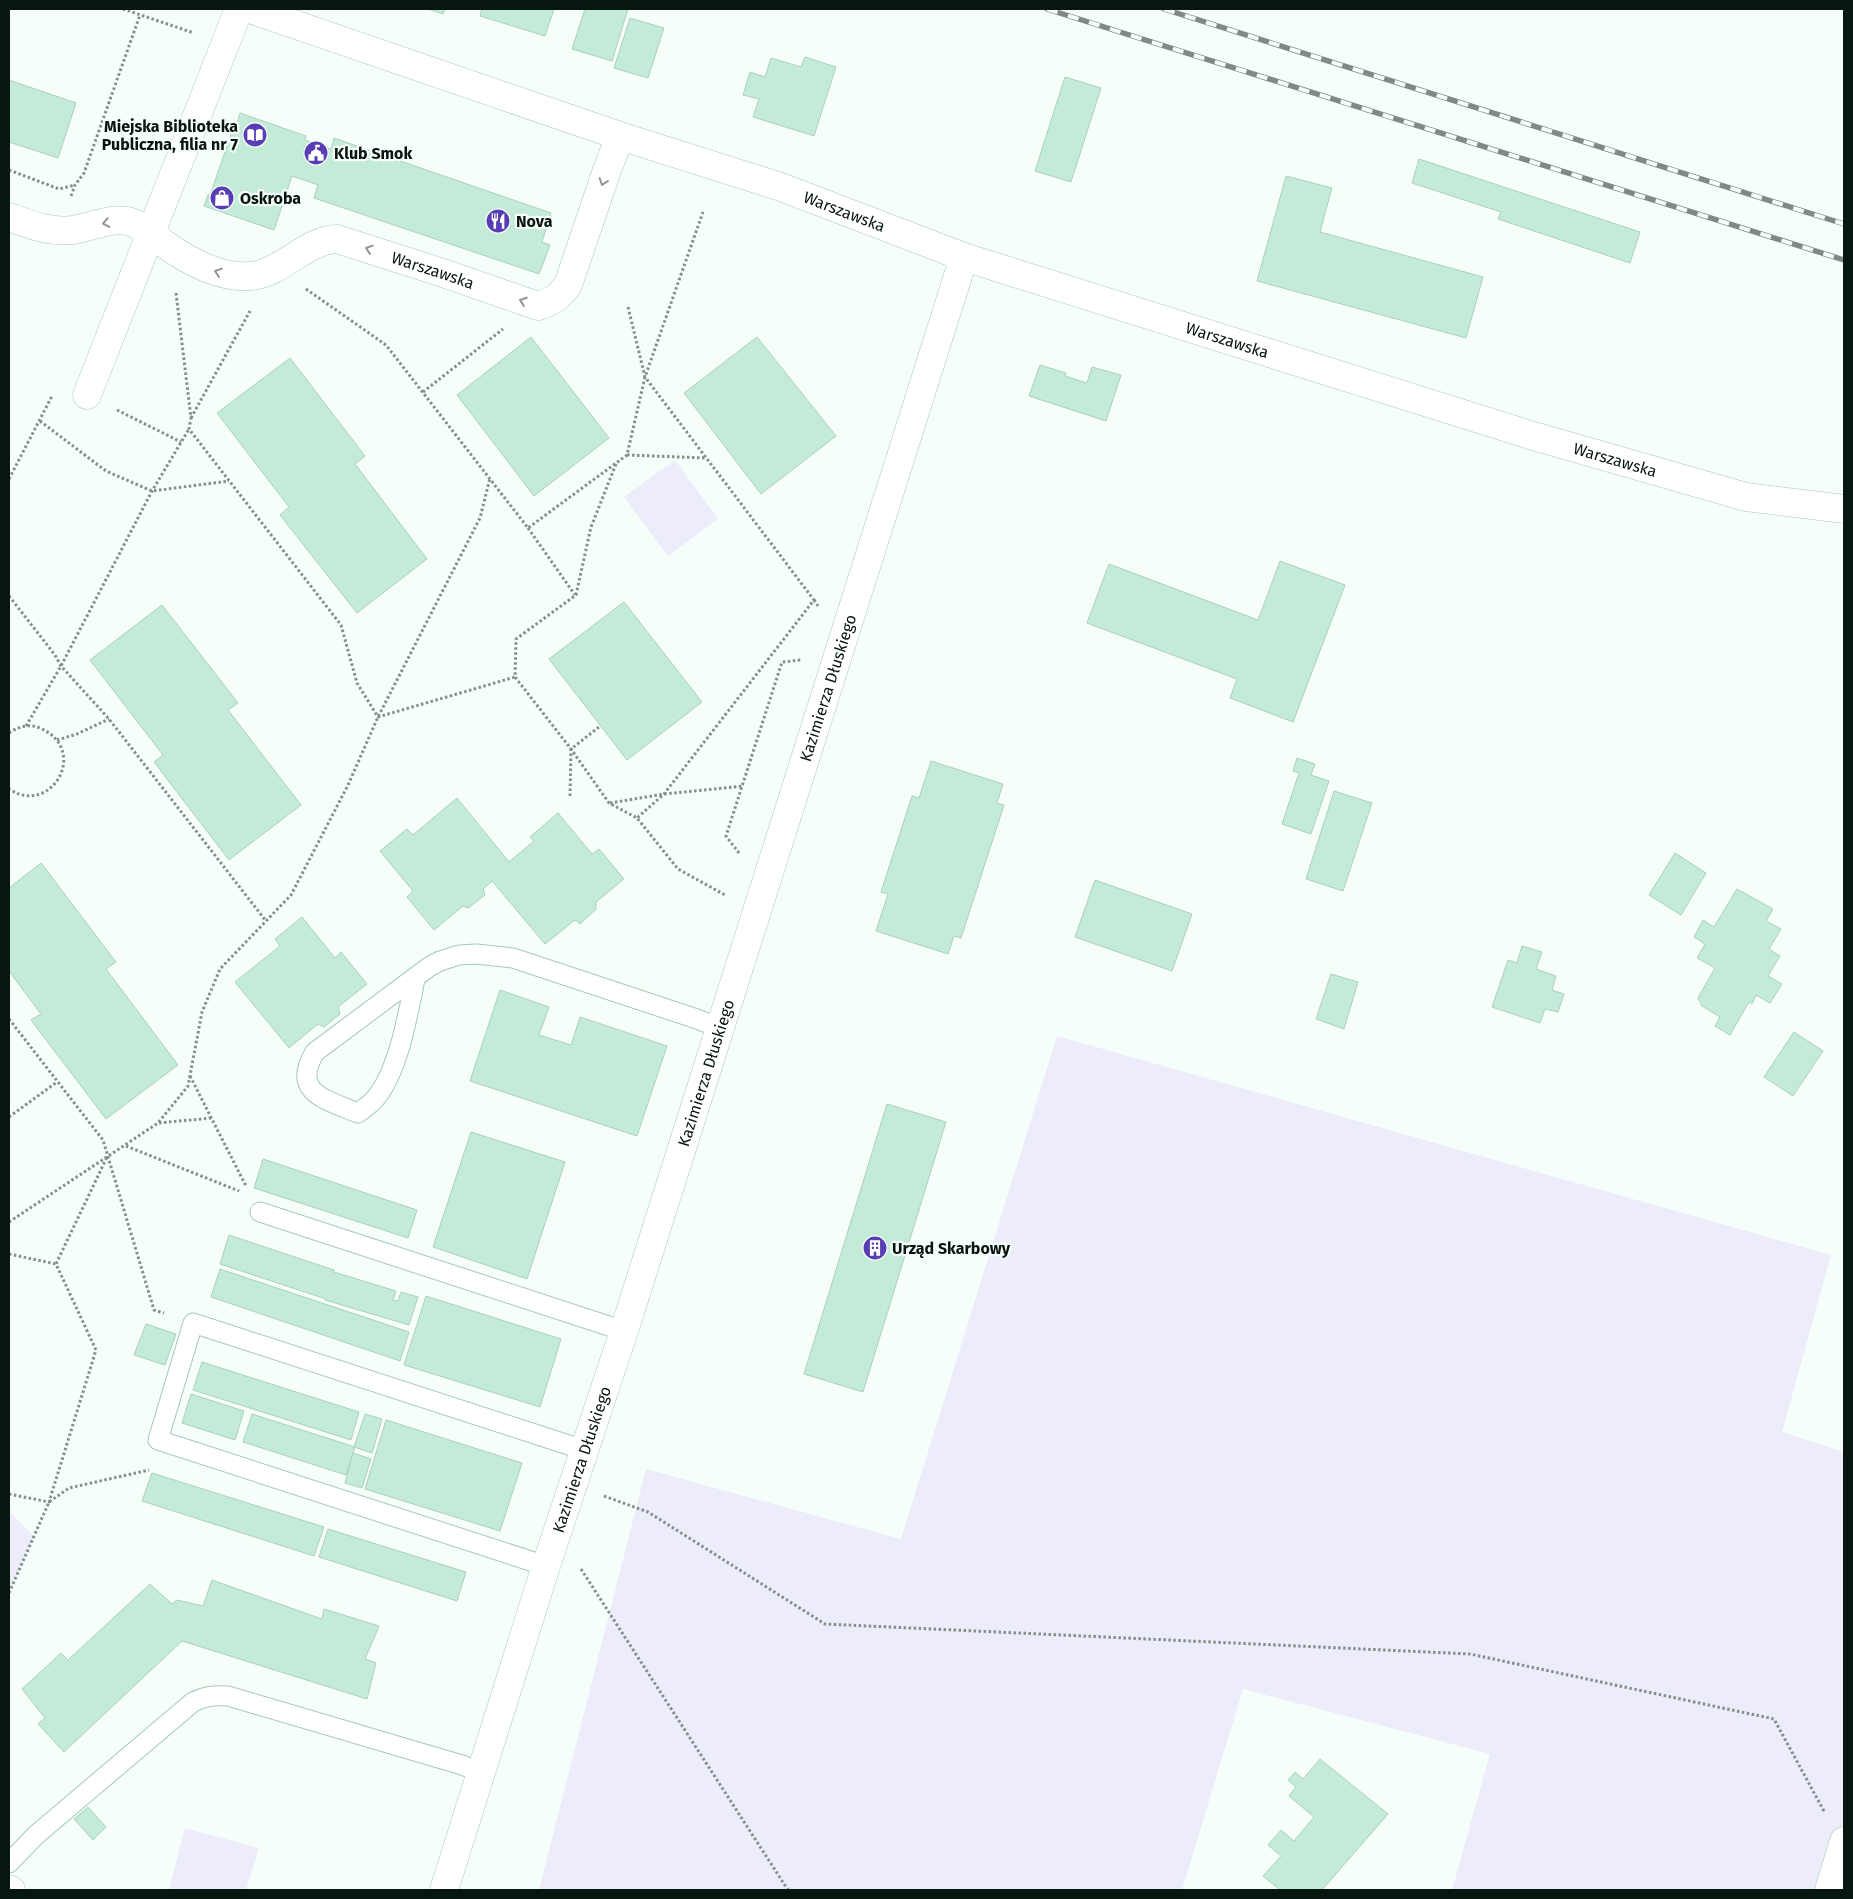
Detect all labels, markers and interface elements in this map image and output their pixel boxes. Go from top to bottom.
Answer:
place label: Miejska Biblioteka Publiczna, filia nr 7 [102,117,238,154]
library icon: Miejska Biblioteka Publiczna, filia nr 7 [242,122,268,148]
public building icon: Klub Smok [303,140,329,166]
place label: Klub Smok [334,144,412,163]
one-way arrow [598,177,608,186]
shop icon: Oskroba [209,185,235,211]
street label: Warszawska [801,187,888,235]
place label: Oskroba [240,189,301,208]
restaurant icon: Nova [485,208,511,234]
place label: Nova [516,212,553,231]
one-way arrow [101,217,110,228]
one-way arrow [365,245,374,255]
street label: Warszawska [389,248,477,293]
one-way arrow [214,268,222,278]
one-way arrow [519,297,528,307]
street label: Warszawska [1183,318,1271,362]
street label: Warszawska [1571,438,1659,480]
street label: Kazimierza Dłuskiego [795,612,860,764]
street label: Kazimierza Dłuskiego [674,997,738,1149]
building icon: Urząd Skarbowy [862,1235,888,1261]
place label: Urząd Skarbowy [892,1239,1011,1258]
street label: Kazimierza Dłuskiego [548,1384,615,1535]

